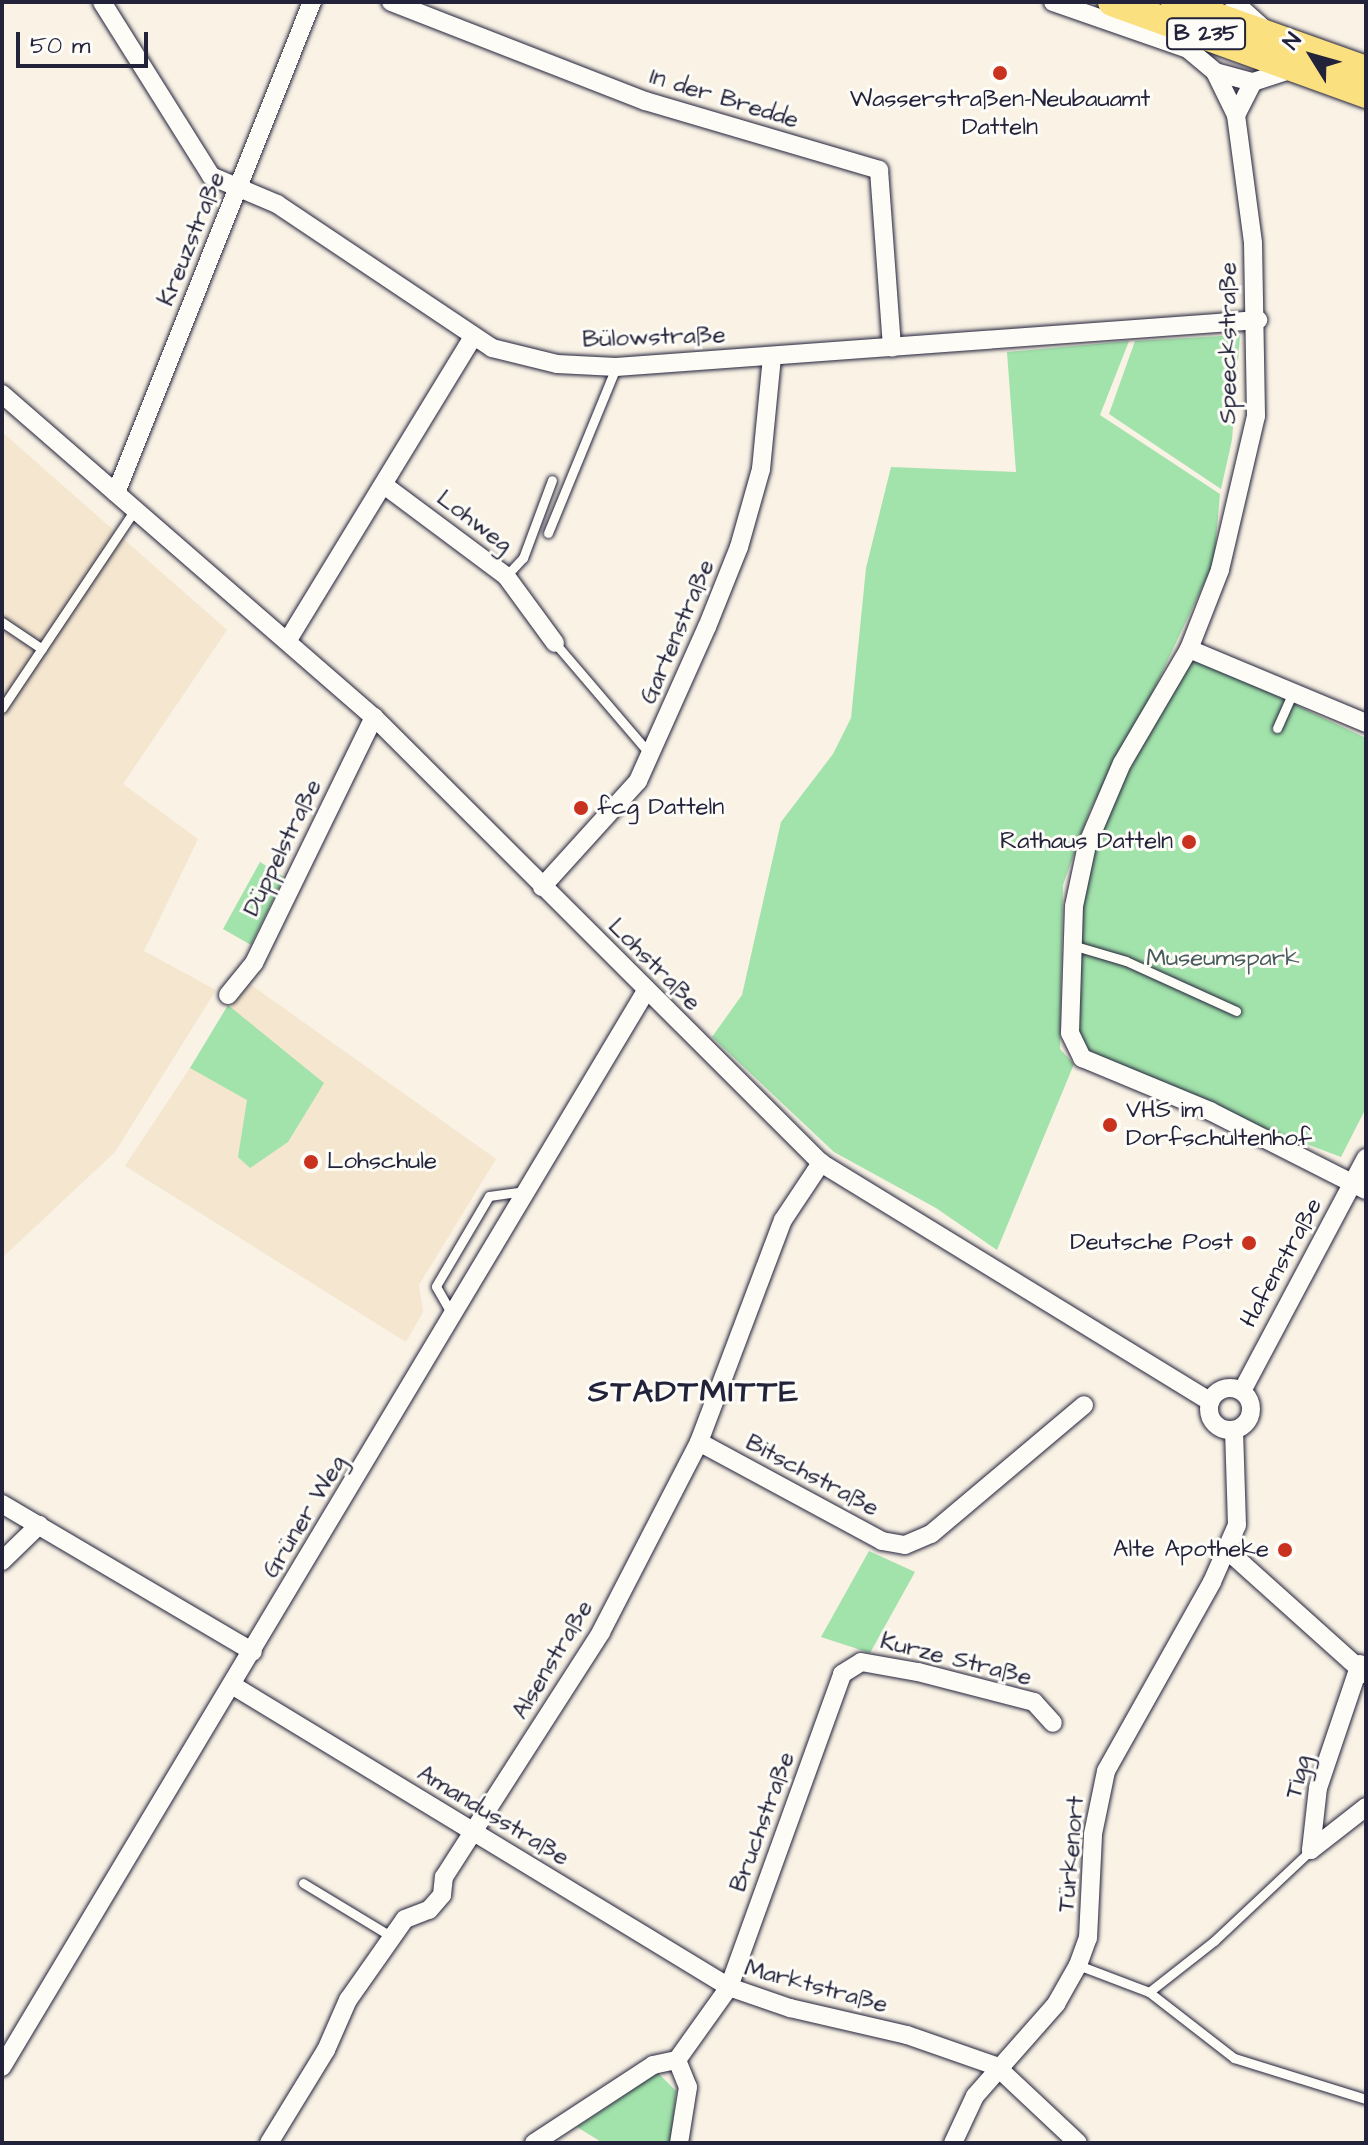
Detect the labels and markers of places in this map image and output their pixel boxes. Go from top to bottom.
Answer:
marker: Wasserstraßen-Neubauamt Datteln [991,64,1009,82]
place label: Wasserstraßen-Neubauamt Datteln [850,86,1150,142]
place label: fcg Datteln [597,794,724,822]
marker: fcg Datteln [572,799,590,817]
place label: Rathaus Datteln [1000,828,1173,856]
marker: Rathaus Datteln [1180,833,1198,851]
place label: VHS im Dorfschultenhof [1126,1097,1312,1153]
marker: VHS im Dorfschultenhof [1101,1116,1119,1134]
place label: Lohschule [327,1148,437,1176]
marker: Lohschule [302,1153,320,1171]
place label: Deutsche Post [1070,1229,1233,1257]
marker: Deutsche Post [1240,1234,1258,1252]
place label: Alte Apotheke [1113,1536,1269,1564]
marker: Alte Apotheke [1276,1541,1294,1559]

